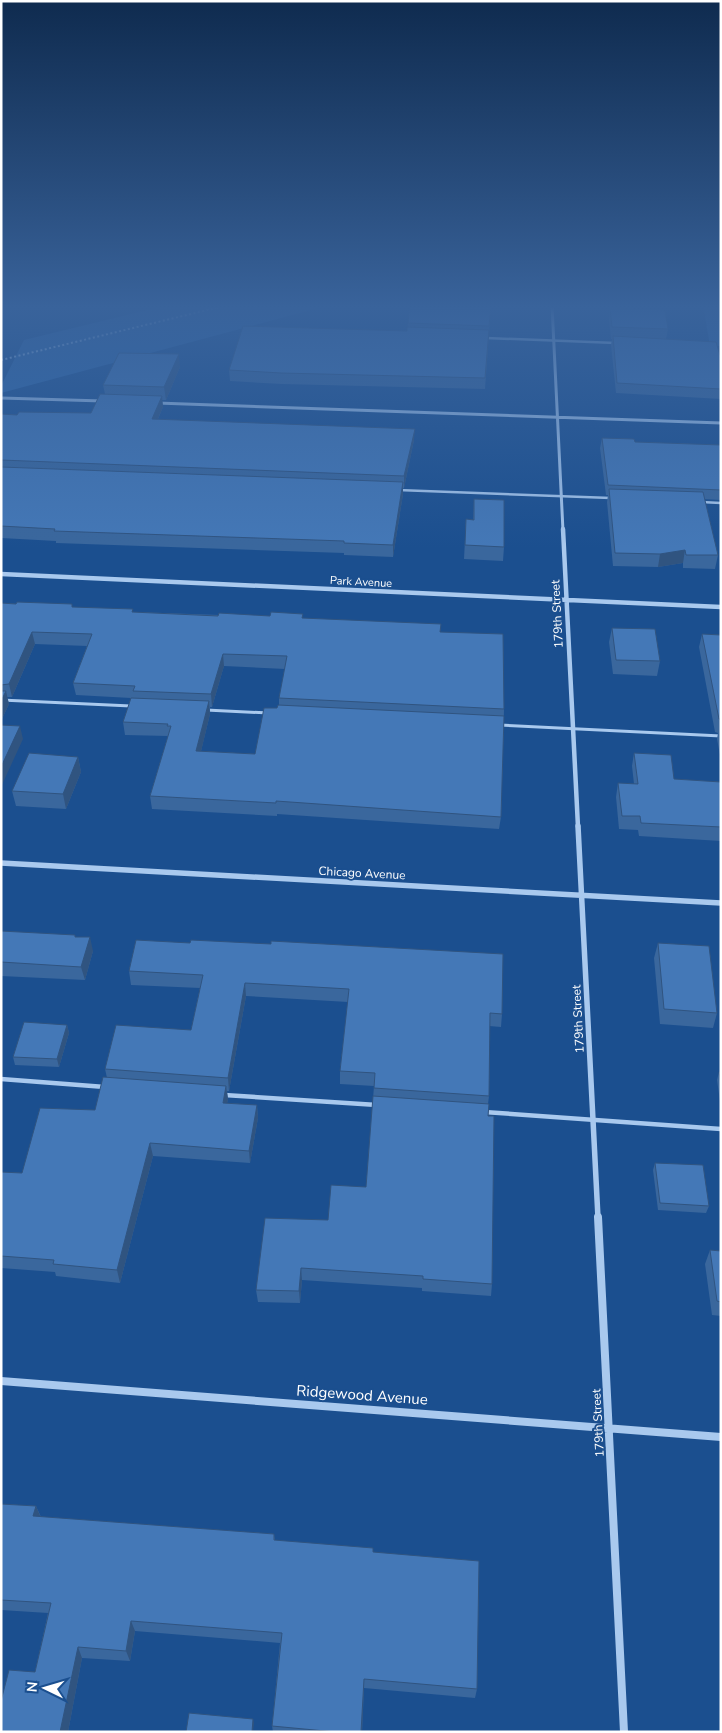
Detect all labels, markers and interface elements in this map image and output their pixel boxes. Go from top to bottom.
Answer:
street label: Park Avenue [330,573,393,591]
street label: 179th Street [547,579,567,649]
street label: Chicago Avenue [318,863,406,883]
street label: 179th Street [568,984,588,1054]
street label: Ridgewood Avenue [296,1380,428,1410]
street label: 179th Street [588,1388,608,1458]
north arrow [20,1663,70,1713]
text: N [23,1681,42,1693]

